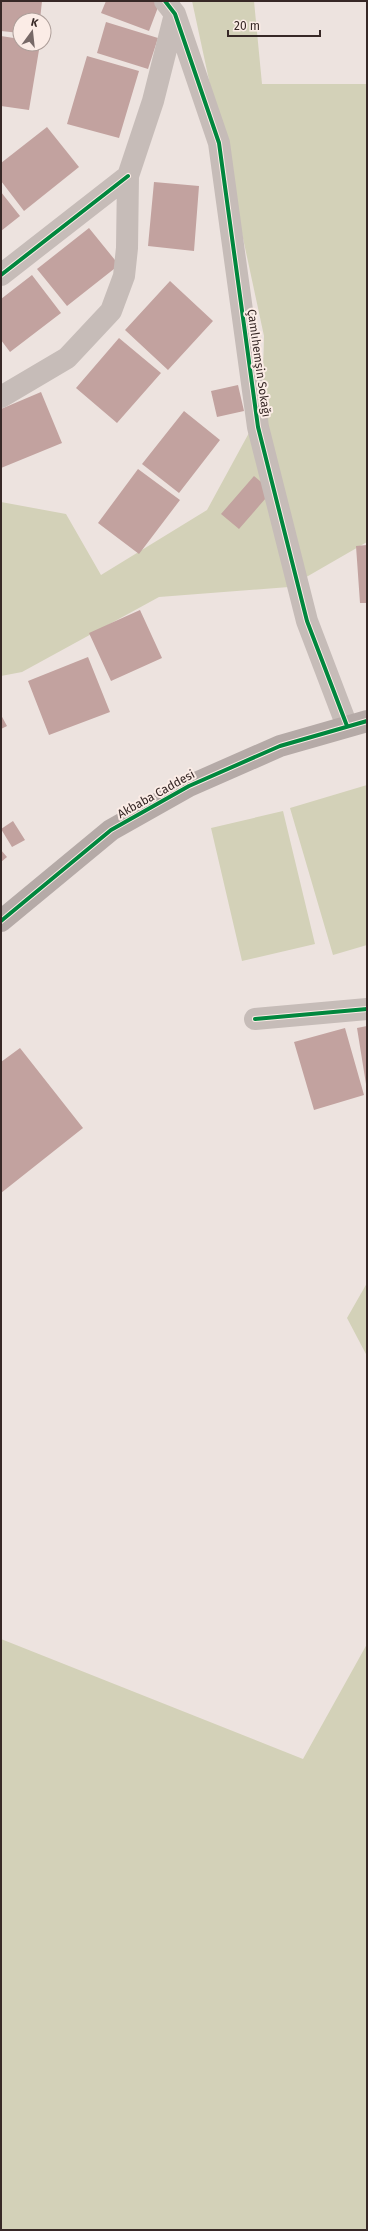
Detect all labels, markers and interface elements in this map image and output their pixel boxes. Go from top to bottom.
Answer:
north arrow [12,12,52,52]
scale bar [228,12,320,38]
text: K [29,16,41,30]
text: 20 m [234,19,260,33]
street label: Çamlıhemşin Sokağı [244,308,274,418]
street label: Akbaba Caddesi [115,767,197,821]

